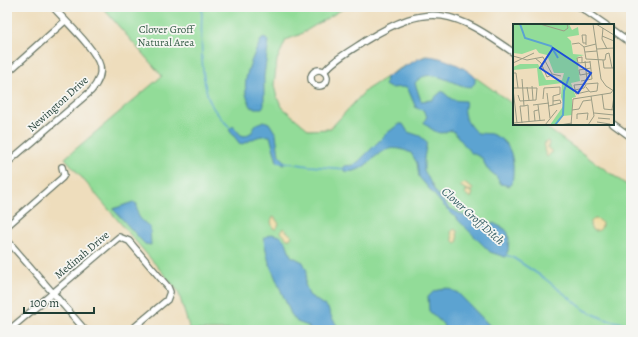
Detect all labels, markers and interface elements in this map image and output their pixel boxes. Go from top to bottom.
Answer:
park label: Clover Groff Natural Area [138,22,195,50]
inset map [513,24,614,125]
street label: Newington Drive [24,73,92,135]
water label: Clover Groff Ditch [438,183,508,249]
street label: Medinah Drive [52,228,113,282]
scale bar [24,289,94,315]
text: 100 m [30,295,59,311]

